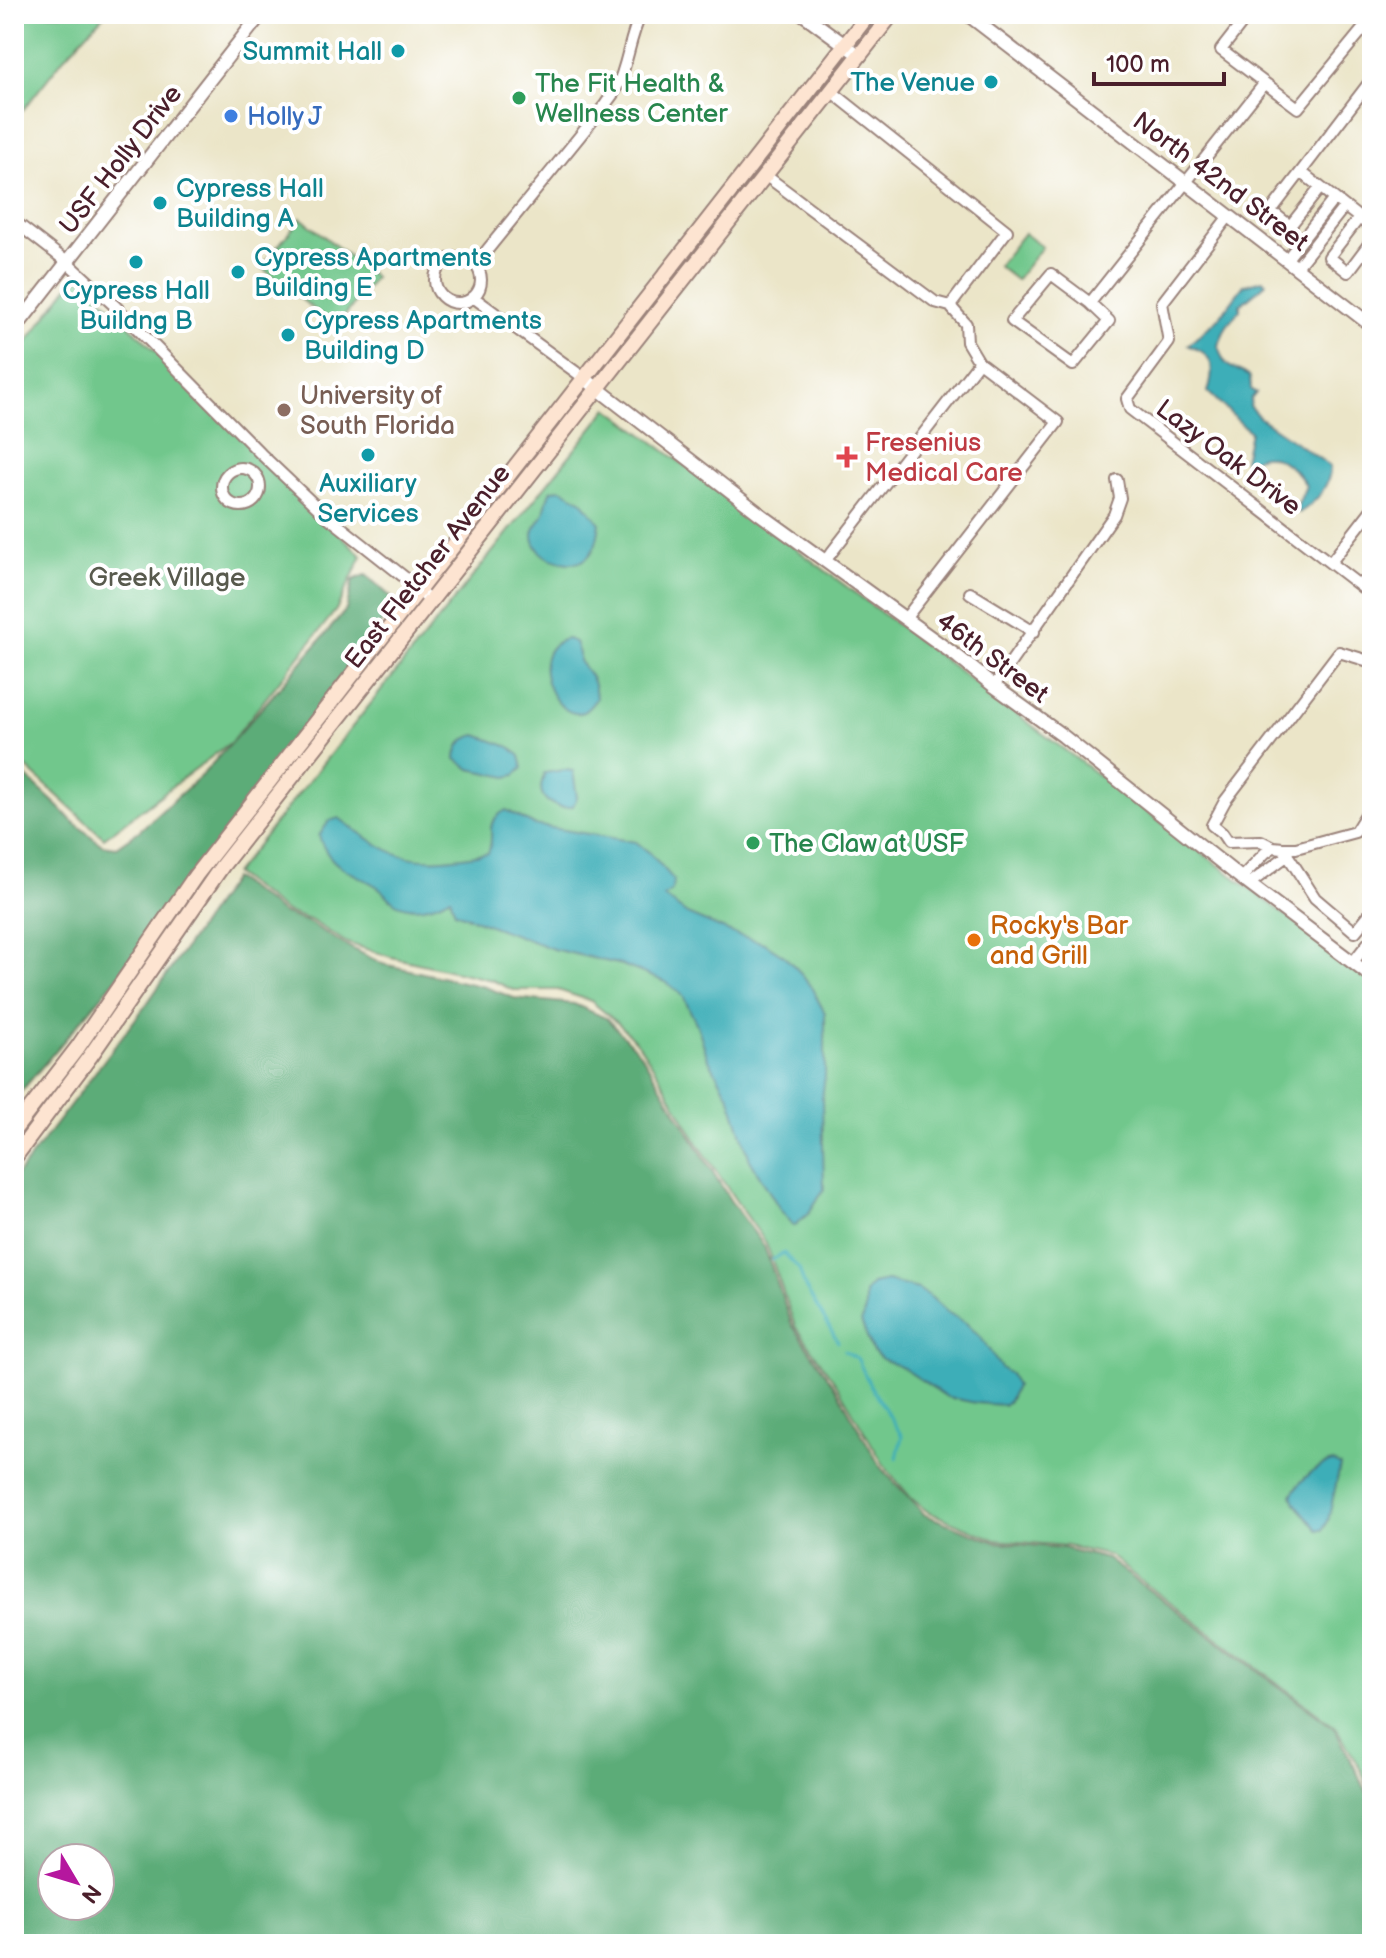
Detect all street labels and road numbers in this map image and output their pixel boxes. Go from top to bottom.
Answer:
street label: USF Holly Drive [53,79,189,241]
street label: North 42nd Street [1126,106,1314,258]
street label: Lazy Oak Drive [1150,394,1307,523]
street label: East Fletcher Avenue [339,459,518,675]
street label: 46th Street [930,606,1054,710]

